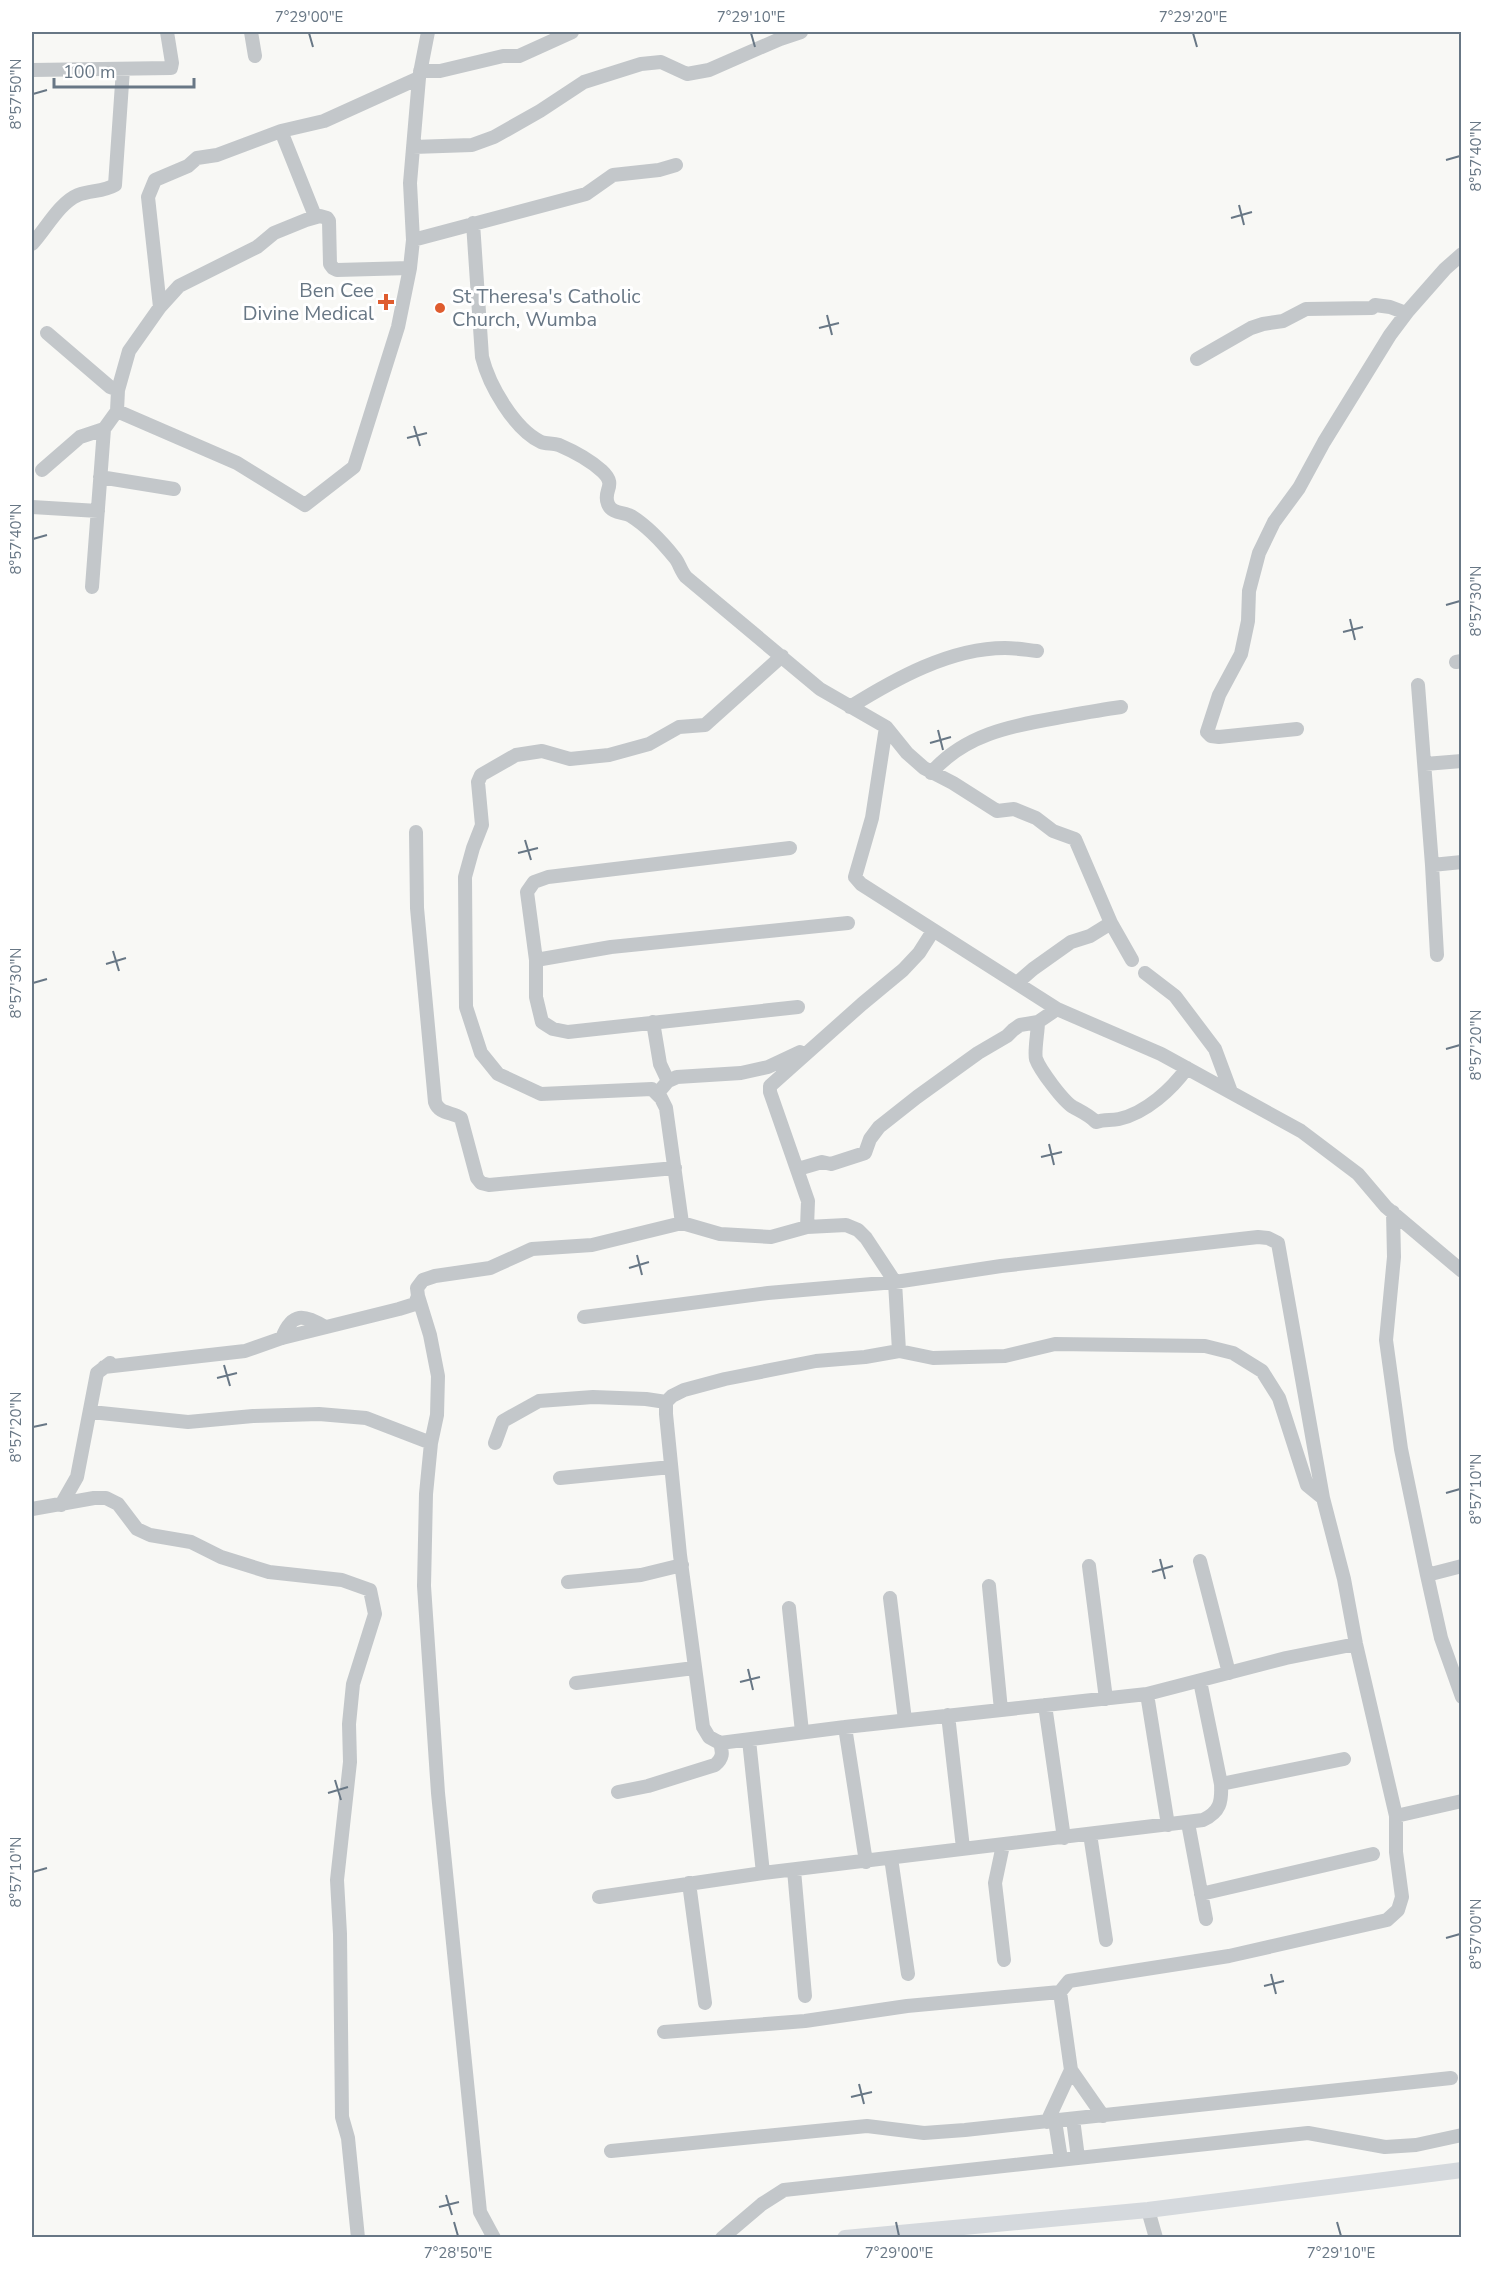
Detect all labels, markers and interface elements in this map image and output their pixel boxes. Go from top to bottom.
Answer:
text: 7°29'00"E [275,7,343,27]
text: 7°29'10"E [717,7,785,27]
text: 7°29'20"E [1159,7,1227,27]
scale bar [54,51,194,89]
text: 8°57'50"N [6,59,26,129]
text: 100 m [63,60,115,84]
text: 8°57'40"N [1466,121,1486,191]
place label: Ben Cee Divine Medical [243,277,374,327]
place label: St Theresa's Catholic Church, Wumba [452,283,641,333]
marker: Ben Cee Divine Medical [379,295,393,309]
marker: St Theresa's Catholic Church, Wumba [433,301,447,315]
text: 8°57'40"N [6,504,26,574]
text: 8°57'30"N [1466,566,1486,636]
text: 8°57'30"N [6,948,26,1018]
text: 8°57'20"N [1466,1010,1486,1080]
text: 8°57'20"N [6,1392,26,1462]
text: 8°57'10"N [1466,1454,1486,1524]
text: 8°57'10"N [6,1837,26,1907]
text: 8°57'00"N [1466,1899,1486,1969]
text: 7°28'50"E [424,2243,492,2263]
text: 7°29'00"E [865,2243,933,2263]
text: 7°29'10"E [1307,2243,1375,2263]

